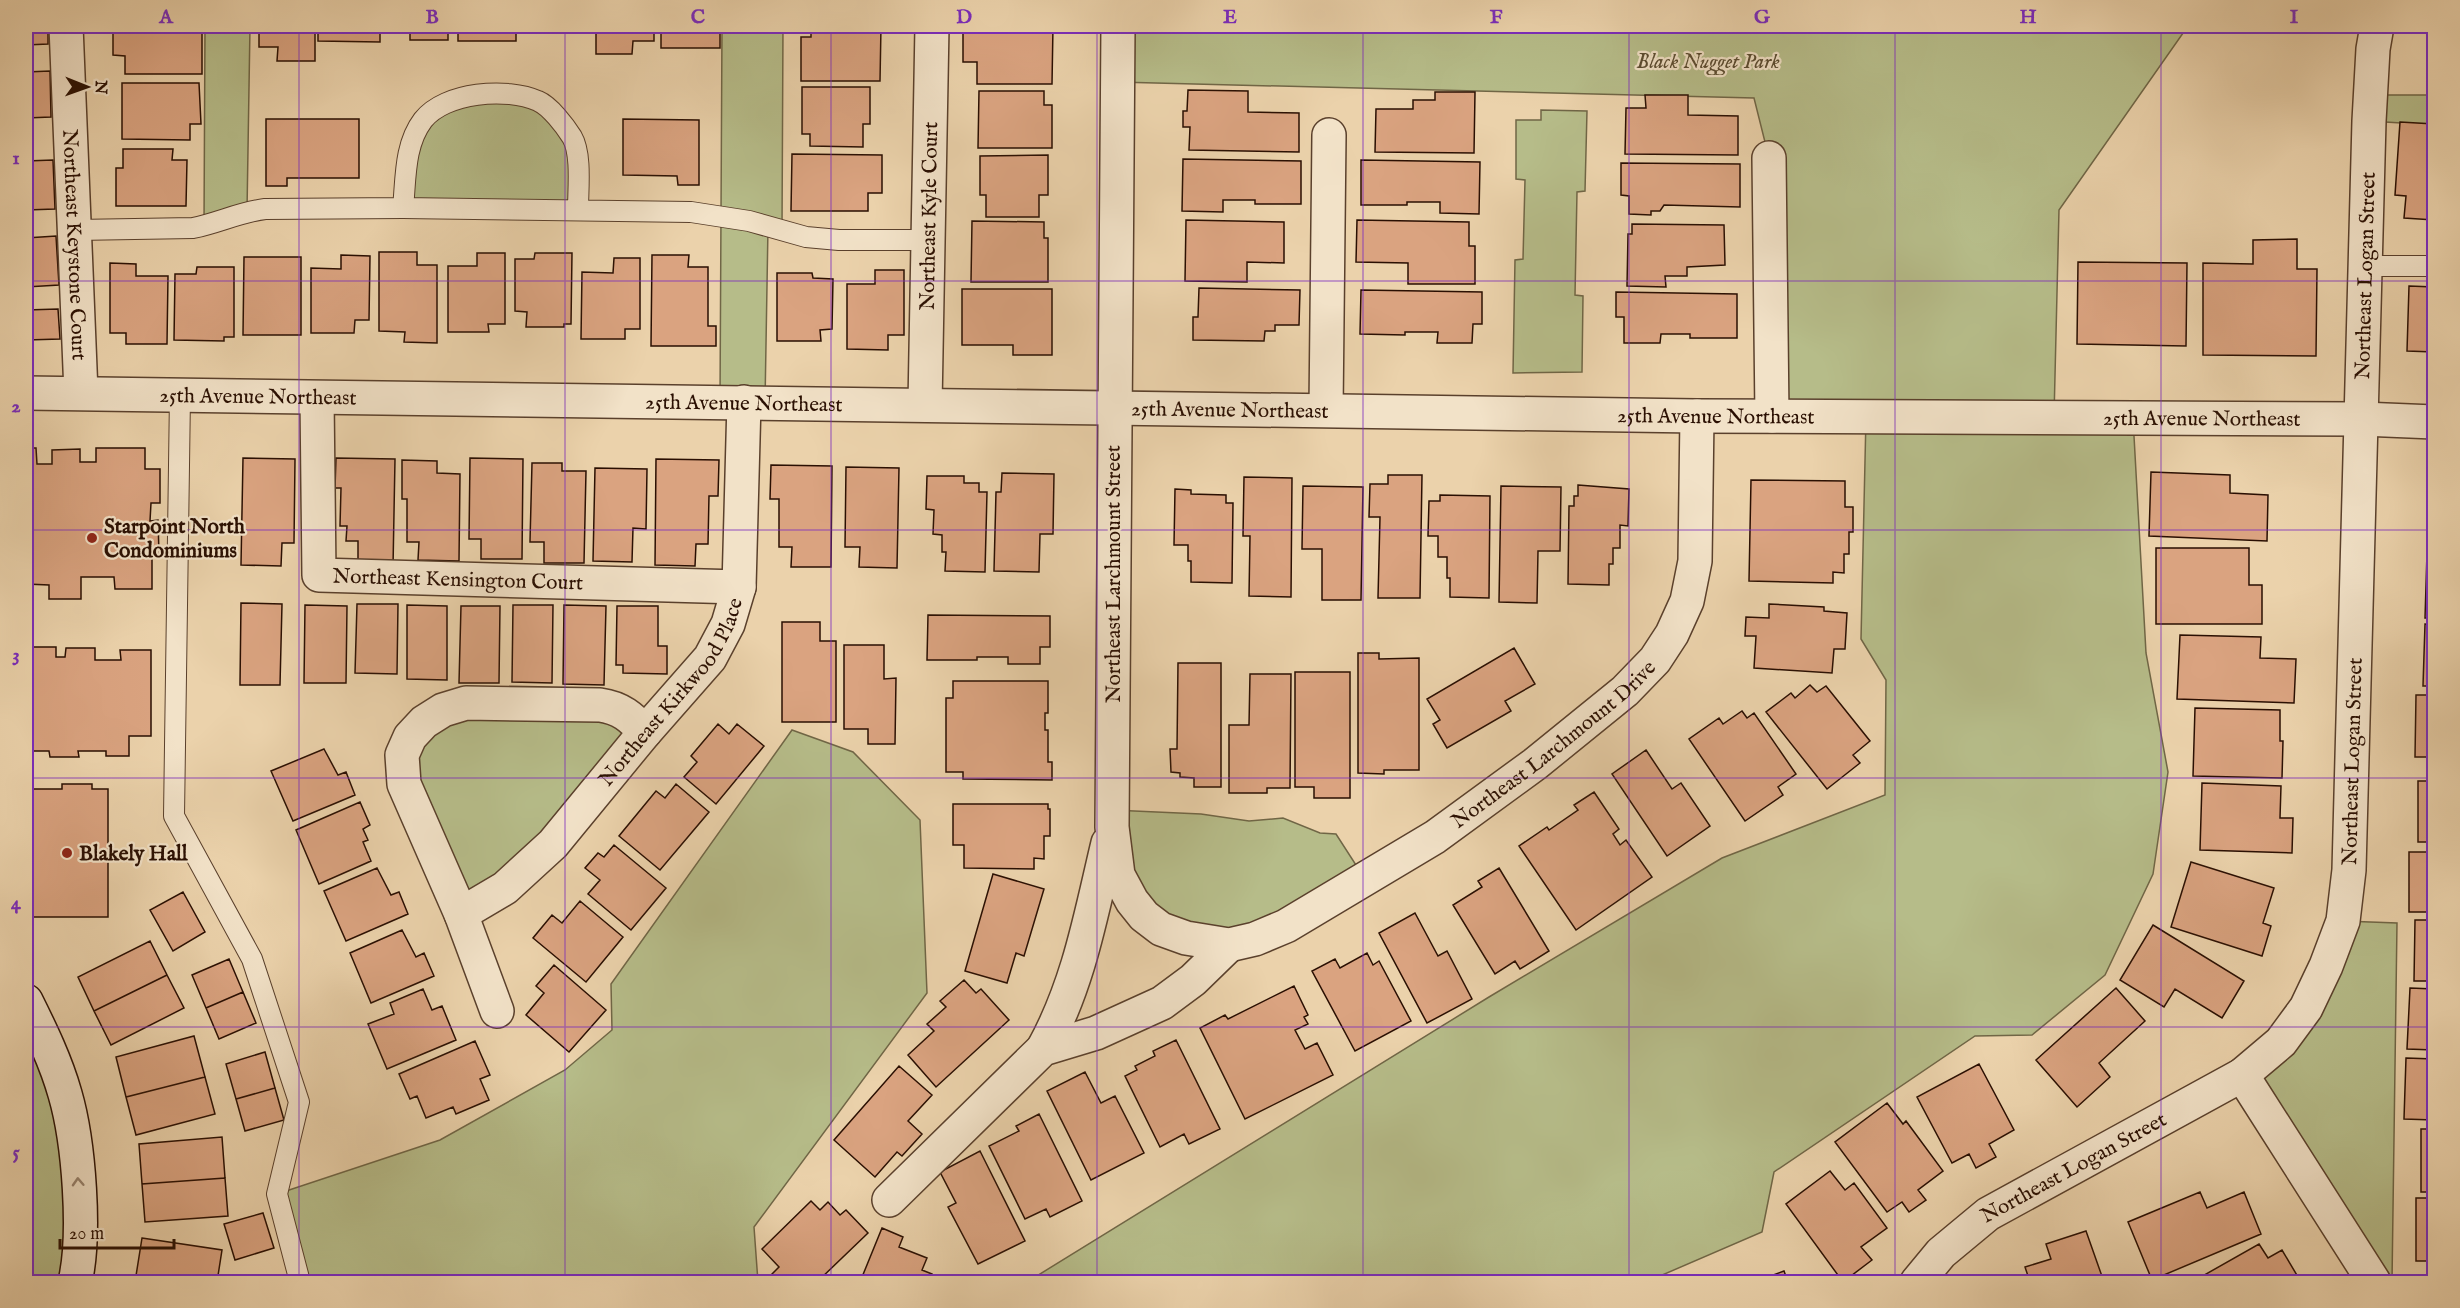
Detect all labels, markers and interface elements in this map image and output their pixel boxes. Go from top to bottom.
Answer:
text: A [158,5,174,30]
text: B [425,5,439,30]
text: C [691,5,705,30]
text: D [956,5,972,30]
text: E [1223,5,1237,30]
text: F [1490,5,1503,30]
text: G [1754,5,1771,30]
text: H [2019,5,2037,30]
text: I [2290,5,2299,30]
park label: Black Nugget Park [1636,49,1780,76]
north arrow [57,57,117,117]
text: N [90,79,110,94]
street label: Northeast Kyle Court [915,121,945,311]
street label: Northeast Keystone Court [55,129,92,361]
text: 1 [12,146,20,171]
street label: Northeast Logan Street [2350,172,2383,380]
street label: 25th Avenue Northeast [159,383,357,413]
street label: 25th Avenue Northeast [645,390,843,419]
text: 2 [11,394,21,419]
street label: 25th Avenue Northeast [1131,396,1329,426]
street label: 25th Avenue Northeast [1617,403,1815,432]
street label: 25th Avenue Northeast [2103,406,2301,434]
street label: Northeast Larchmount Street [1101,445,1128,703]
place label: Starpoint North Condominiums [104,514,246,565]
marker: Starpoint North Condominiums [85,531,99,545]
street label: Northeast Kensington Court [332,563,584,598]
street label: Northeast Kirkwood Place [594,594,750,793]
text: 3 [12,643,20,668]
street label: Northeast Larchmount Drive [1446,655,1663,836]
street label: Northeast Logan Street [2337,657,2370,866]
place label: Blakely Hall [79,841,189,868]
marker: Blakely Hall [60,846,74,860]
text: 4 [11,891,22,916]
street label: Northeast Logan Street [1976,1107,2172,1230]
text: 5 [12,1140,20,1165]
one-way arrow [72,1178,84,1187]
scale bar [60,1212,174,1250]
text: 20 m [69,1223,104,1246]

